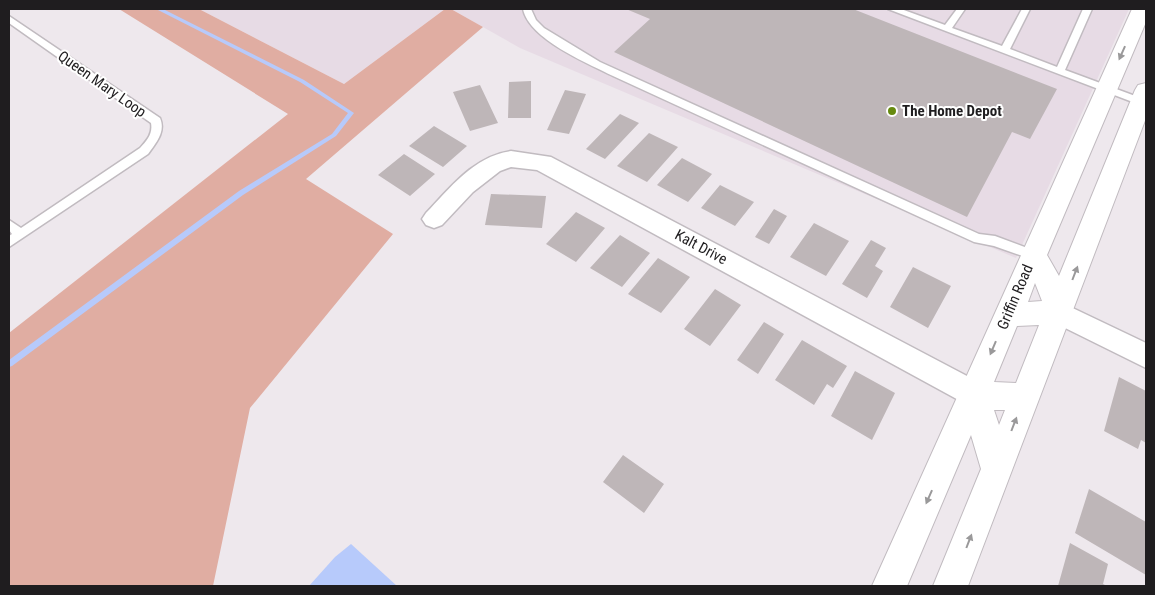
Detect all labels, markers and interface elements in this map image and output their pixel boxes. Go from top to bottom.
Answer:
one-way arrow [1118,46,1126,60]
street label: Queen Mary Loop [54,47,150,121]
place label: The Home Depot [902,102,1002,120]
marker: The Home Depot [886,105,898,117]
street label: Kalt Drive [672,226,730,268]
street label: Griffin Road [993,262,1037,332]
one-way arrow [1072,266,1079,281]
one-way arrow [989,341,997,355]
one-way arrow [1010,416,1018,431]
one-way arrow [924,490,932,504]
one-way arrow [965,533,973,548]

